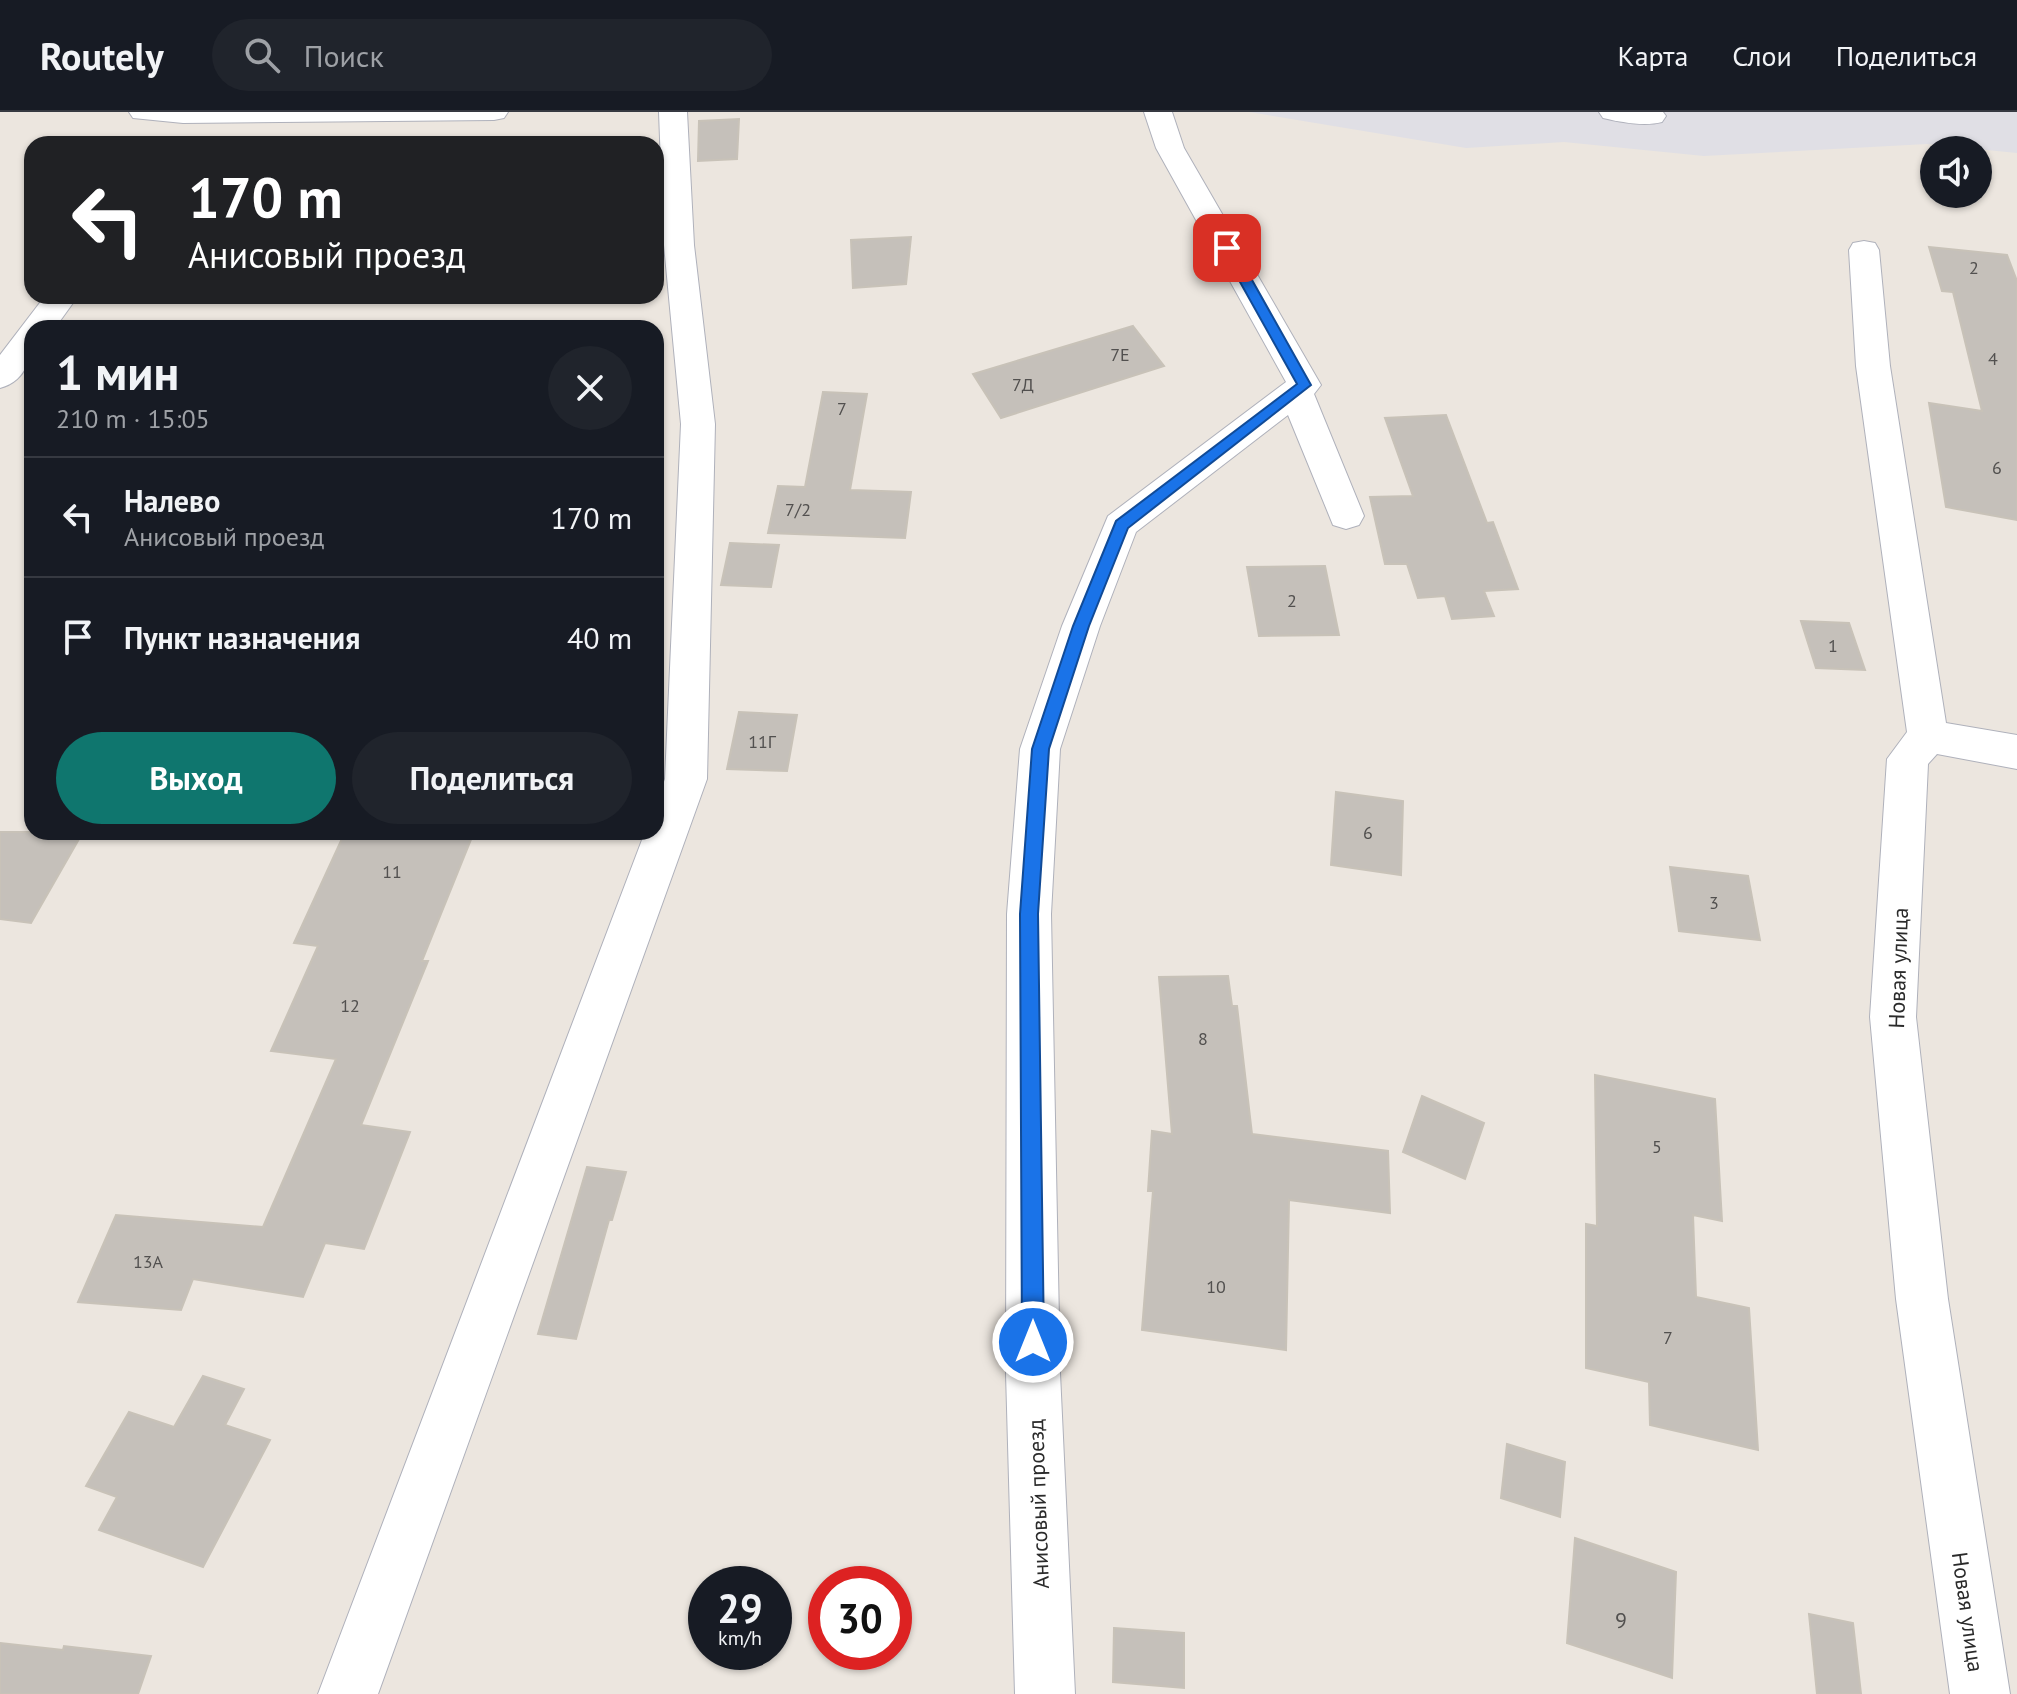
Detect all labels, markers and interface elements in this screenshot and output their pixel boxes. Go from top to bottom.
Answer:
search box [212,19,772,91]
text: Routely [40,31,164,80]
icon: search [240,33,284,77]
text: Поиск [304,36,384,75]
text: Карта [1618,37,1688,74]
text: Слои [1732,37,1792,74]
text: Поделиться [1836,37,1977,74]
map controls [1920,136,1992,208]
button: sound [1920,136,1992,208]
text: 170 m [188,161,343,233]
icon: left [56,168,160,272]
pin [1193,214,1261,282]
icon: arrive [1205,226,1249,270]
text: Анисовый проезд [188,231,466,278]
house number: 2 [1969,256,1979,279]
text: 1 мин [56,341,179,403]
house number: 7Е [1110,343,1130,366]
button: close [548,346,632,430]
house number: 4 [1988,347,1998,370]
house number: 7Д [1012,373,1034,396]
house number: 7 [837,397,847,420]
text: 210 m · 15:05 [56,402,210,435]
house number: 6 [1992,456,2002,479]
text: Налево [124,481,220,520]
icon: left [56,495,100,539]
text: 170 m [551,498,632,537]
house number: 7/2 [785,498,811,521]
text: Анисовый проезд [124,520,324,553]
house number: 2 [1287,589,1297,612]
icon: arrive [56,615,100,659]
text: Пункт назначения [124,618,360,657]
text: 40 m [567,618,632,657]
house number: 1 [1828,634,1838,657]
house number: 11Г [748,730,777,753]
button: Выход [56,732,336,824]
button: Поделиться [352,732,632,824]
house number: 6 [1363,821,1373,844]
house number: 11 [382,860,402,883]
house number: 3 [1709,891,1719,914]
street label: Новая улица [1882,907,1914,1029]
house number: 12 [340,994,360,1017]
house number: 8 [1198,1027,1208,1050]
house number: 5 [1652,1135,1662,1158]
house number: 13А [133,1250,164,1273]
house number: 10 [1206,1275,1226,1298]
position arrow [991,1300,1075,1384]
house number: 7 [1663,1326,1673,1349]
street label: Анисовый проезд [1021,1419,1055,1589]
street label: Новая улица [1946,1550,1990,1674]
speed limit sign: 30 [808,1566,912,1670]
text: 29 [717,1582,763,1634]
house number: 9 [1615,1606,1627,1634]
text: km/h [718,1625,762,1651]

